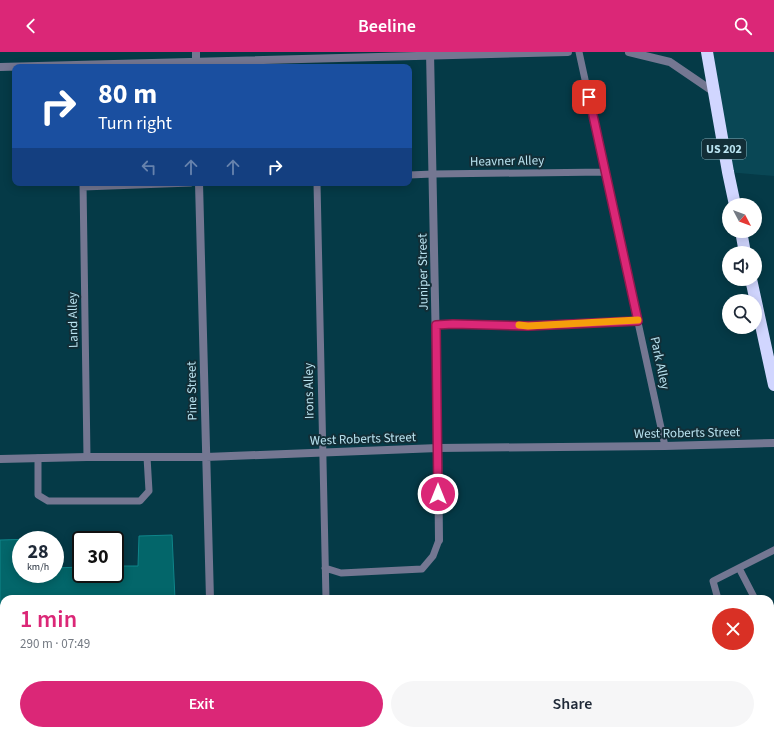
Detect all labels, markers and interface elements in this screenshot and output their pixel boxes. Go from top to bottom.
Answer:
text: Beeline [358,14,416,39]
icon: back [20,15,42,37]
icon: search [732,15,754,37]
text: 80 m [98,74,157,114]
icon: right [32,80,84,132]
pin [572,80,606,114]
icon: arrive [578,86,600,108]
text: Turn right [98,111,172,136]
road number: US 202 [702,139,746,159]
street label: Heavner Alley [470,151,544,171]
icon: left [138,156,160,178]
icon: ahead [180,156,202,178]
icon: ahead [222,156,244,178]
icon: right [264,156,286,178]
north arrow [722,198,762,238]
map controls [722,198,762,334]
street label: Juniper Street [413,233,433,311]
button: sound [722,246,762,286]
street label: Land Alley [64,292,82,348]
button: search [722,294,762,334]
street label: Park Alley [646,335,674,391]
street label: Pine Street [182,361,202,421]
street label: Irons Alley [300,363,318,419]
street label: West Roberts Street [634,423,741,443]
street label: West Roberts Street [310,428,417,450]
position arrow [417,473,459,515]
speed limit sign: 30 [72,531,124,583]
text: 28 [27,538,49,566]
text: km/h [27,560,49,574]
text: 1 min [20,602,77,637]
button: close [712,608,754,650]
text: 290 m · 07:49 [20,635,90,653]
button: Exit [20,681,383,727]
button: Share [391,681,754,727]

